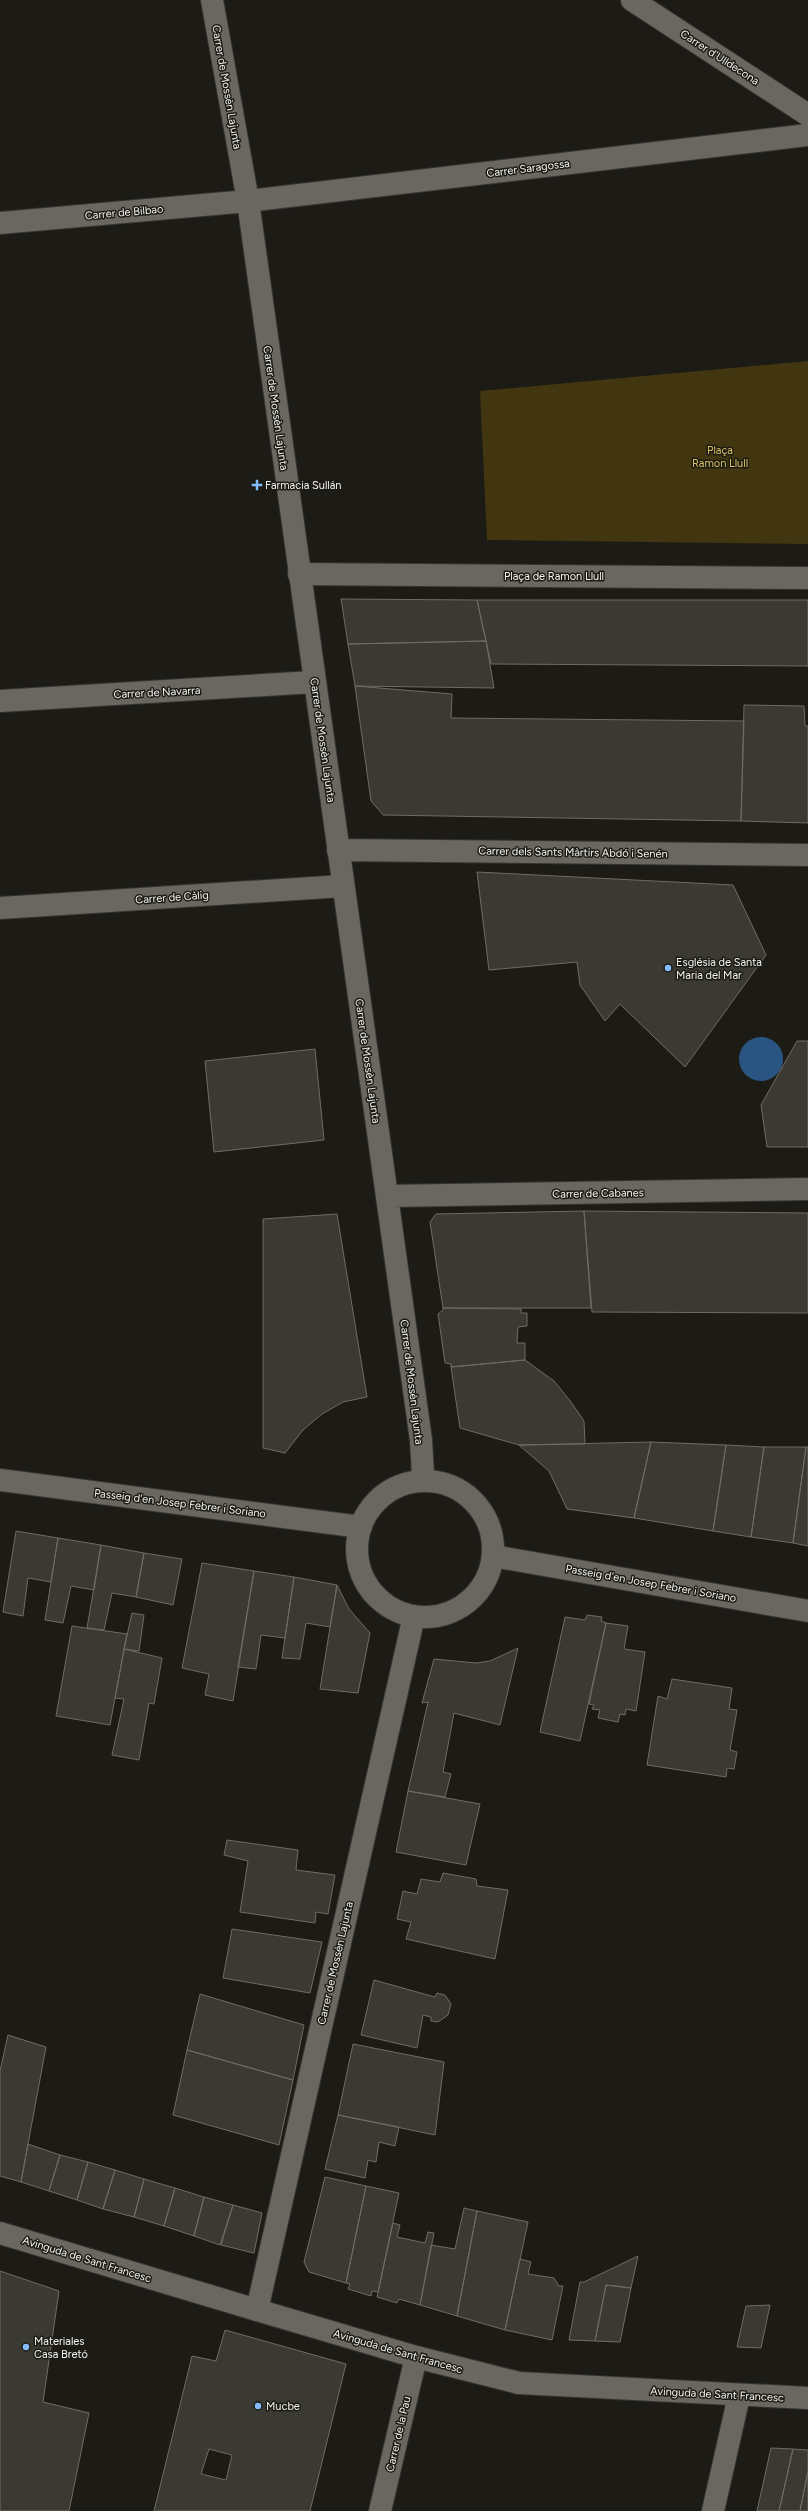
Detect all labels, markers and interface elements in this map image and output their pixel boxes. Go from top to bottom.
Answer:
street label: Carrer de Mossèn Lajunta [209,24,244,150]
street label: Carrer d'Ulldecona [678,27,762,88]
street label: Carrer Saragossa [486,157,570,180]
street label: Carrer de Bilbao [84,203,164,222]
street label: Carrer de Mossèn Lajunta [260,345,291,471]
park label: Plaça Ramon Llull [692,444,748,470]
place label: Farmacia Sullán [265,479,342,492]
marker: Farmacia Sullán [252,480,262,490]
street label: Plaça de Ramon Llull [504,570,604,583]
street label: Carrer de Mossèn Lajunta [307,677,338,803]
street label: Carrer de Navarra [113,684,201,701]
street label: Carrer dels Sants Màrtirs Abdó i Senén [478,844,668,861]
street label: Carrer de Càlig [135,888,209,907]
place label: Església de Santa Maria del Mar [676,956,762,982]
marker: Església de Santa Maria del Mar [663,963,673,973]
street label: Carrer de Mossèn Lajunta [352,998,383,1124]
street label: Carrer de Cabanes [552,1186,644,1201]
street label: Carrer de Mossèn Lajunta [397,1319,426,1445]
street label: Passeig d'en Josep Febrer i Soriano [93,1486,267,1520]
street label: Passeig d'en Josep Febrer i Soriano [565,1562,737,1605]
street label: Carrer de Mossèn Lajunta [315,1900,356,2026]
street label: Avinguda de Sant Francesc [21,2234,153,2285]
street label: Avinguda de Sant Francesc [332,2327,464,2376]
place label: Materiales Casa Bretó [34,2335,88,2361]
marker: Materiales Casa Bretó [21,2342,31,2352]
street label: Avinguda de Sant Francesc [650,2385,784,2404]
street label: Carrer de la Pau [383,2395,414,2473]
place label: Mucbe [266,2400,300,2413]
marker: Mucbe [253,2401,263,2411]

